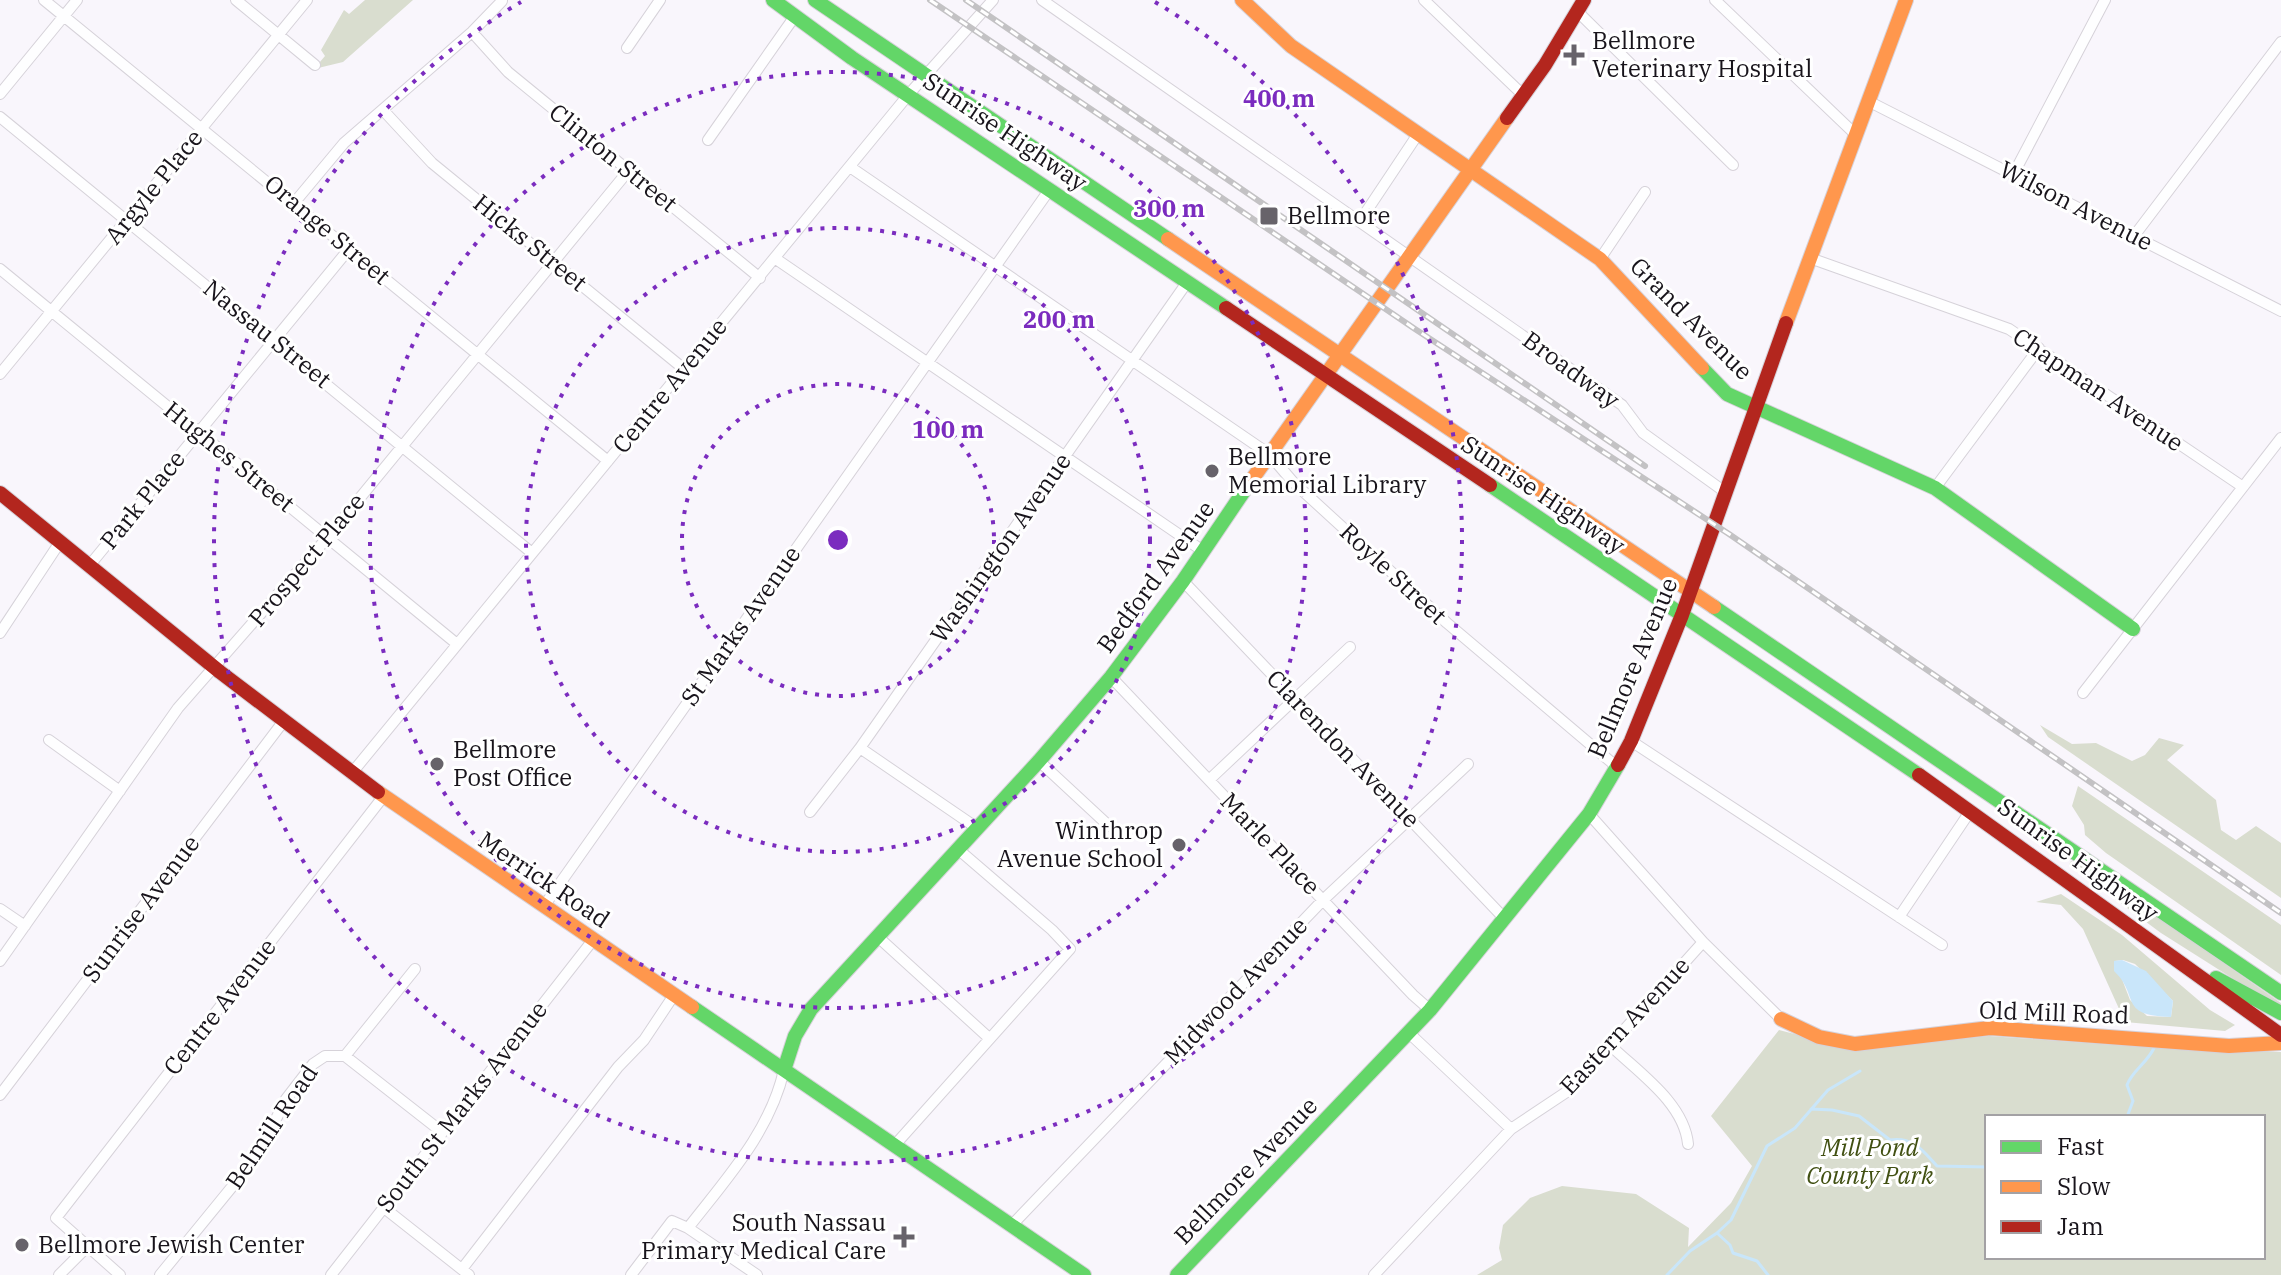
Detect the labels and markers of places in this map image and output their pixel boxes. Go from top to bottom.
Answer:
place label: Bellmore Veterinary Hospital [1592,24,1812,84]
marker: Bellmore Veterinary Hospital [1563,44,1585,66]
place label: Bellmore [1287,199,1390,231]
marker: Bellmore [1258,205,1280,227]
place label: Bellmore Memorial Library [1228,440,1427,500]
marker: Bellmore Memorial Library [1203,462,1221,480]
centre of rings [824,526,852,554]
place label: Bellmore Post Office [453,733,572,793]
marker: Bellmore Post Office [428,755,446,773]
place label: Winthrop Avenue School [997,814,1163,874]
marker: Winthrop Avenue School [1170,836,1188,854]
place label: South Nassau Primary Medical Care [641,1206,886,1266]
marker: South Nassau Primary Medical Care [893,1226,915,1248]
place label: Bellmore Jewish Center [38,1228,305,1260]
marker: Bellmore Jewish Center [13,1236,31,1254]

